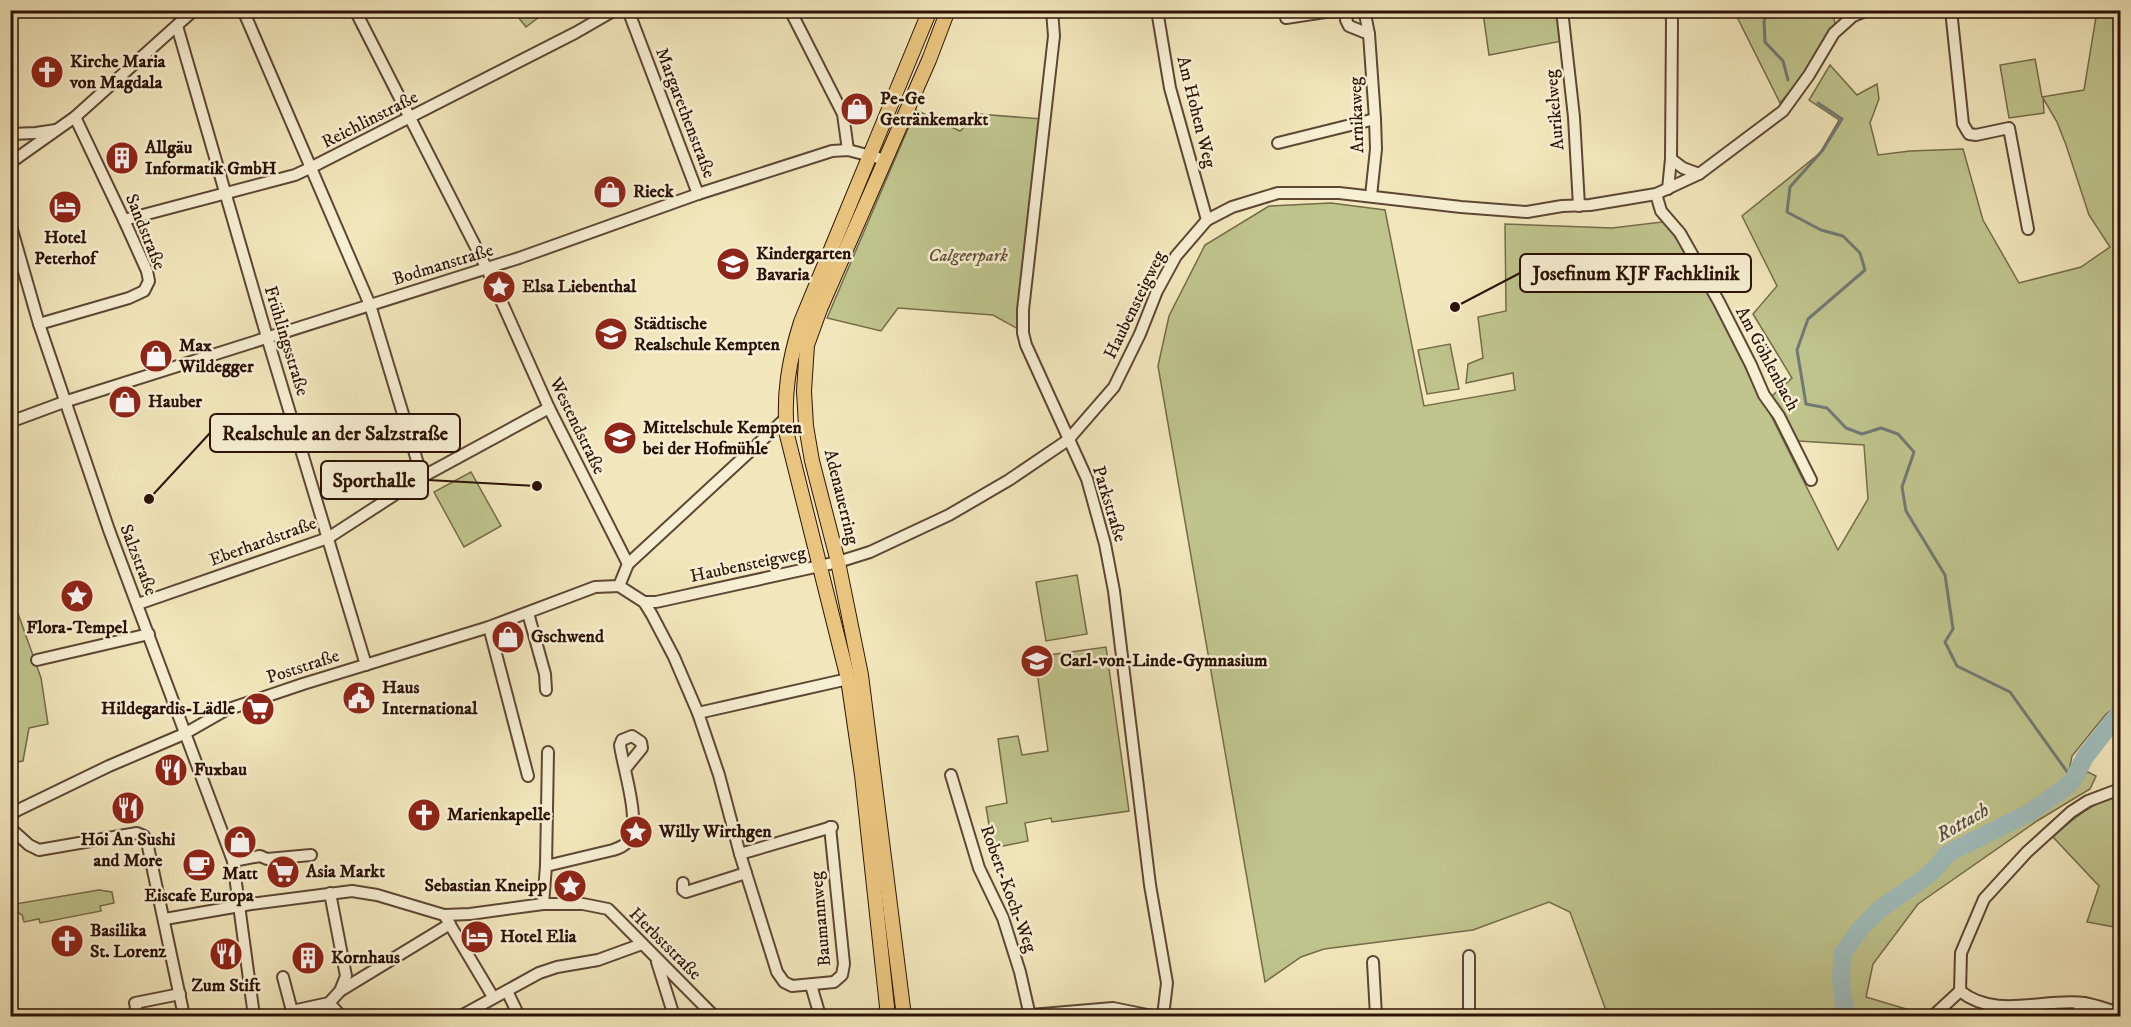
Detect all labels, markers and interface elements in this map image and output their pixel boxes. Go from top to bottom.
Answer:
street label: Margarethenstraße [650,45,720,181]
place label: Kirche Maria von Magdala [69,51,166,94]
church icon: Kirche Maria von Magdala [29,54,65,90]
street label: Am Hohen Weg [1172,54,1221,170]
street label: Aurikelweg [1541,69,1569,151]
street label: Arnikaweg [1345,76,1369,154]
street label: Reichlinstraße [318,86,422,154]
place label: Pe-Ge Getränkemarkt [880,88,988,131]
shop icon: Pe-Ge Getränkemarkt [839,91,875,127]
place label: Allgäu Informatik GmbH [144,137,277,180]
building icon: Allgäu Informatik GmbH [104,140,140,176]
shop icon: Rieck [592,174,628,210]
place label: Rieck [633,181,675,203]
hotel icon: Hotel Peterhof [47,189,83,225]
street label: Sandstraße [120,191,170,273]
place label: Hotel Peterhof [34,227,99,270]
street label: Bodmanstraße [390,239,496,291]
place label: Kindergarten Bavaria [756,243,852,286]
park label: Calgeerpark [928,245,1008,267]
school or university icon: Kindergarten Bavaria [715,246,751,282]
street label: Haubensteigweg [1099,247,1171,363]
callout: Josefinum KJF Fachklinik [1520,254,1751,292]
text: Josefinum KJF Fachklinik [1530,262,1741,287]
place icon: Elsa Liebenthal [481,269,517,305]
place label: Elsa Liebenthal [522,276,637,298]
street label: Frühlingsstraße [259,283,313,399]
street label: Am Göhlenbach [1730,303,1804,415]
place label: Städtische Realschule Kempten [634,313,781,356]
school or university icon: Städtische Realschule Kempten [593,316,629,352]
place label: Max Wildegger [178,335,254,378]
shop icon: Max Wildegger [138,338,174,374]
street label: Westendstraße [544,373,610,478]
shop icon: Hauber [107,384,143,420]
place label: Hauber [148,391,202,413]
callout: Realschule an der Salzstraße [210,414,460,452]
place label: Mittelschule Kempten bei der Hofmühle [642,417,803,460]
school or university icon: Mittelschule Kempten bei der Hofmühle [602,420,638,456]
text: Realschule an der Salzstraße [222,422,449,447]
street label: Adenauerring [819,447,863,547]
callout: Sporthalle [321,461,428,499]
street label: Parkstraße [1087,463,1131,545]
text: Sporthalle [332,469,416,494]
street label: Eberhardstraße [206,512,320,572]
street label: Salzstraße [114,521,162,599]
street label: Haubensteigweg [688,542,808,588]
place icon: Flora-Tempel [59,578,95,614]
place label: Flora-Tempel [26,617,128,639]
shop icon: Gschwend [490,619,526,655]
place label: Gschwend [531,626,605,648]
school or university icon: Carl-von-Linde-Gymnasium [1019,643,1055,679]
street label: Poststraße [264,645,342,689]
place label: Carl-von-Linde-Gymnasium [1060,650,1268,672]
place label: Haus International [382,677,478,720]
public building icon: Haus International [341,680,377,716]
supermarket icon: Hildegardis-Lädle [240,691,276,727]
place label: Hildegardis-Lädle [101,698,236,720]
restaurant icon: Fuxbau [153,752,189,788]
place label: Fuxbau [194,759,247,781]
restaurant icon: Hoi An Sushi and More [110,790,146,826]
church icon: Marienkapelle [406,797,442,833]
water label: Rottach [1931,798,1994,849]
place label: Marienkapelle [447,804,551,826]
place icon: Willy Wirthgen [618,814,654,850]
place label: Willy Wirthgen [658,821,772,843]
street label: Robert-Koch-Weg [975,822,1041,956]
shop icon: Matt [222,824,258,860]
place label: Hoi An Sushi and More [80,829,176,872]
cafe icon: Eiscafe Europa [181,847,217,883]
supermarket icon: Asia Markt [265,854,301,890]
place label: Asia Markt [305,861,385,883]
place label: Matt [222,863,258,885]
place icon: Sebastian Kneipp [552,868,588,904]
street label: Baumannweg [806,870,836,967]
place label: Sebastian Kneipp [425,875,547,897]
place label: Eiscafe Europa [144,885,254,907]
street label: Herbststraße [624,903,706,985]
hotel icon: Hotel Elia [459,919,495,955]
place label: Basilika St. Lorenz [90,920,167,963]
church icon: Basilika St. Lorenz [49,923,85,959]
place label: Hotel Elia [500,926,577,948]
restaurant icon: Zum Stift [208,936,244,972]
building icon: Kornhaus [290,940,326,976]
place label: Kornhaus [331,947,400,969]
place label: Zum Stift [192,975,261,997]

